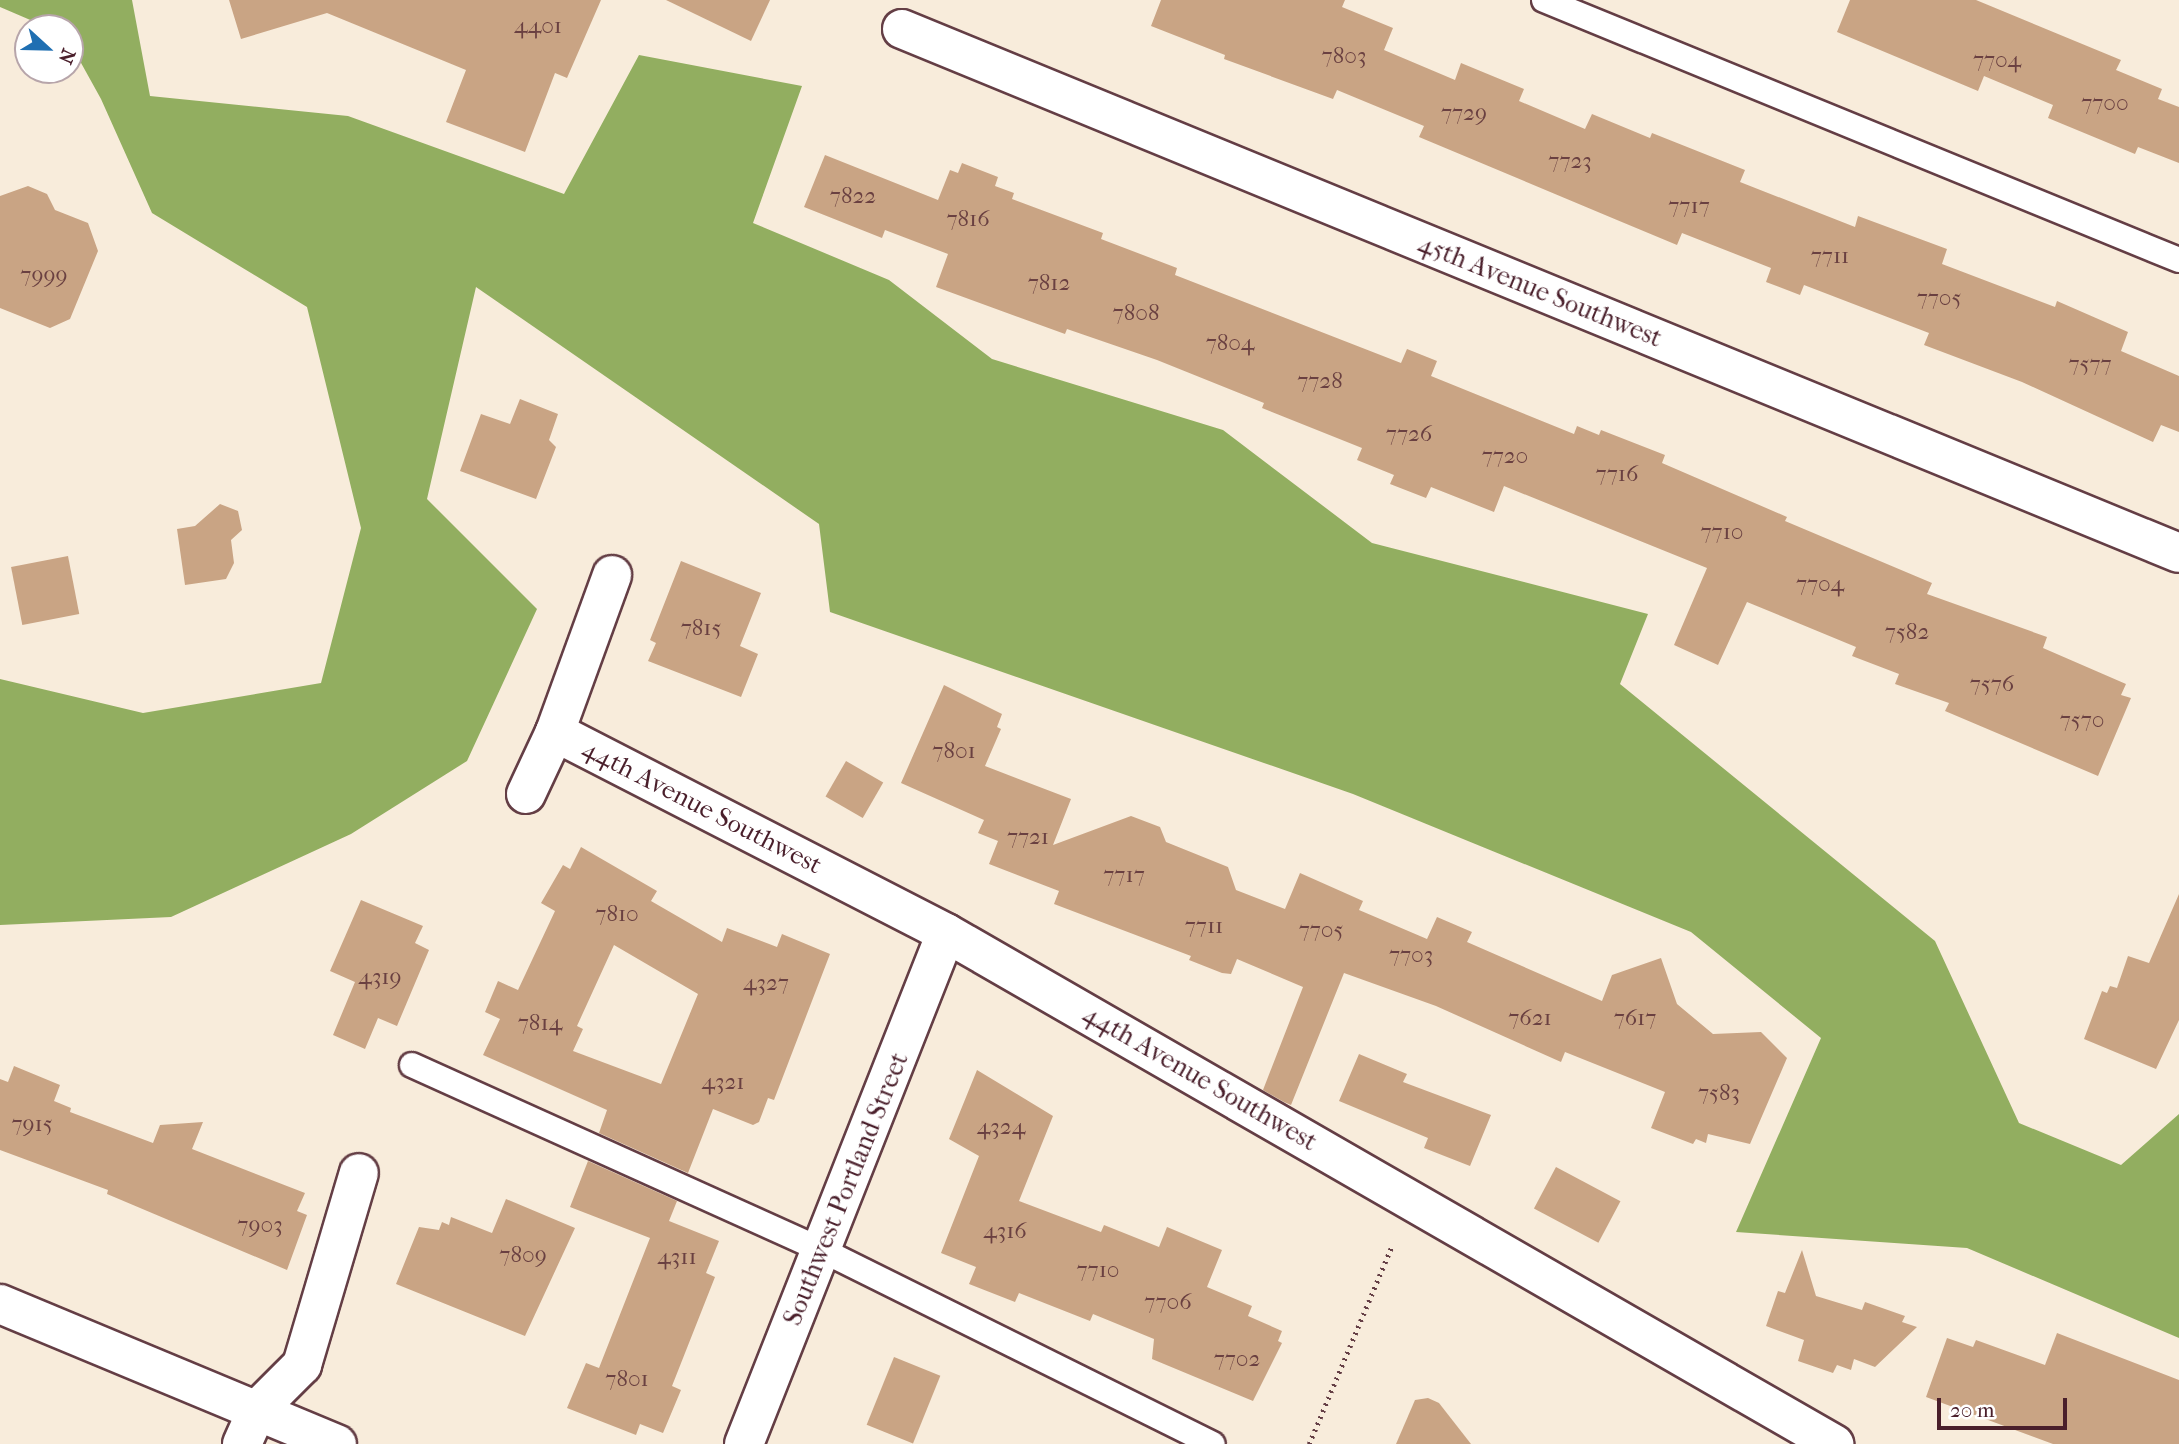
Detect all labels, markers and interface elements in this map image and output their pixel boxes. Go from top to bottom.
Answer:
house number: 4401 [514,12,562,40]
north arrow [14,14,84,84]
house number: 7803 [1322,42,1366,70]
text: N [54,45,80,67]
house number: 7704 [1973,46,2021,74]
house number: 7700 [2081,89,2129,117]
house number: 7729 [1441,99,1487,127]
house number: 7723 [1548,147,1592,175]
house number: 7822 [830,182,876,210]
house number: 7717 [1668,192,1710,220]
house number: 7816 [946,205,990,233]
street label: 45th Avenue Southwest [1414,228,1666,354]
house number: 7711 [1811,242,1849,270]
house number: 7999 [20,261,68,289]
house number: 7812 [1028,269,1070,297]
house number: 7705 [1917,284,1961,312]
house number: 7808 [1113,299,1159,327]
house number: 7804 [1206,329,1254,357]
house number: 7577 [2068,350,2112,378]
house number: 7728 [1297,367,1343,395]
house number: 7726 [1386,420,1432,448]
house number: 7720 [1482,442,1528,470]
house number: 7716 [1596,460,1638,488]
house number: 7710 [1701,518,1743,546]
house number: 7704 [1796,570,1844,598]
house number: 7815 [681,614,721,642]
house number: 7582 [1885,618,1929,646]
house number: 7576 [1970,670,2014,698]
house number: 7570 [2060,706,2104,734]
street label: 44th Avenue Southwest [577,733,827,881]
house number: 7801 [932,737,976,765]
house number: 7721 [1007,823,1049,851]
house number: 7717 [1103,861,1145,889]
house number: 7810 [595,900,639,928]
house number: 7711 [1185,912,1223,940]
house number: 7705 [1299,916,1343,944]
house number: 7703 [1389,941,1433,969]
house number: 4319 [358,963,402,991]
house number: 4327 [743,969,789,997]
street label: 44th Avenue Southwest [1078,998,1322,1158]
house number: 7621 [1508,1004,1552,1032]
house number: 7617 [1614,1004,1656,1032]
house number: 7814 [518,1009,562,1037]
street label: Southwest Portland Street [777,1048,915,1330]
house number: 4321 [701,1068,745,1096]
house number: 7583 [1698,1079,1740,1107]
house number: 7915 [11,1110,53,1138]
house number: 4324 [977,1113,1025,1141]
house number: 7903 [237,1211,283,1239]
house number: 4316 [983,1217,1027,1245]
house number: 7809 [499,1241,547,1269]
house number: 4311 [657,1243,697,1271]
house number: 7710 [1077,1256,1119,1284]
house number: 7706 [1144,1288,1192,1316]
house number: 7702 [1214,1345,1260,1373]
house number: 7801 [605,1365,649,1393]
scale bar [1941,1384,2070,1428]
text: 20 m [1950,1398,1994,1422]

